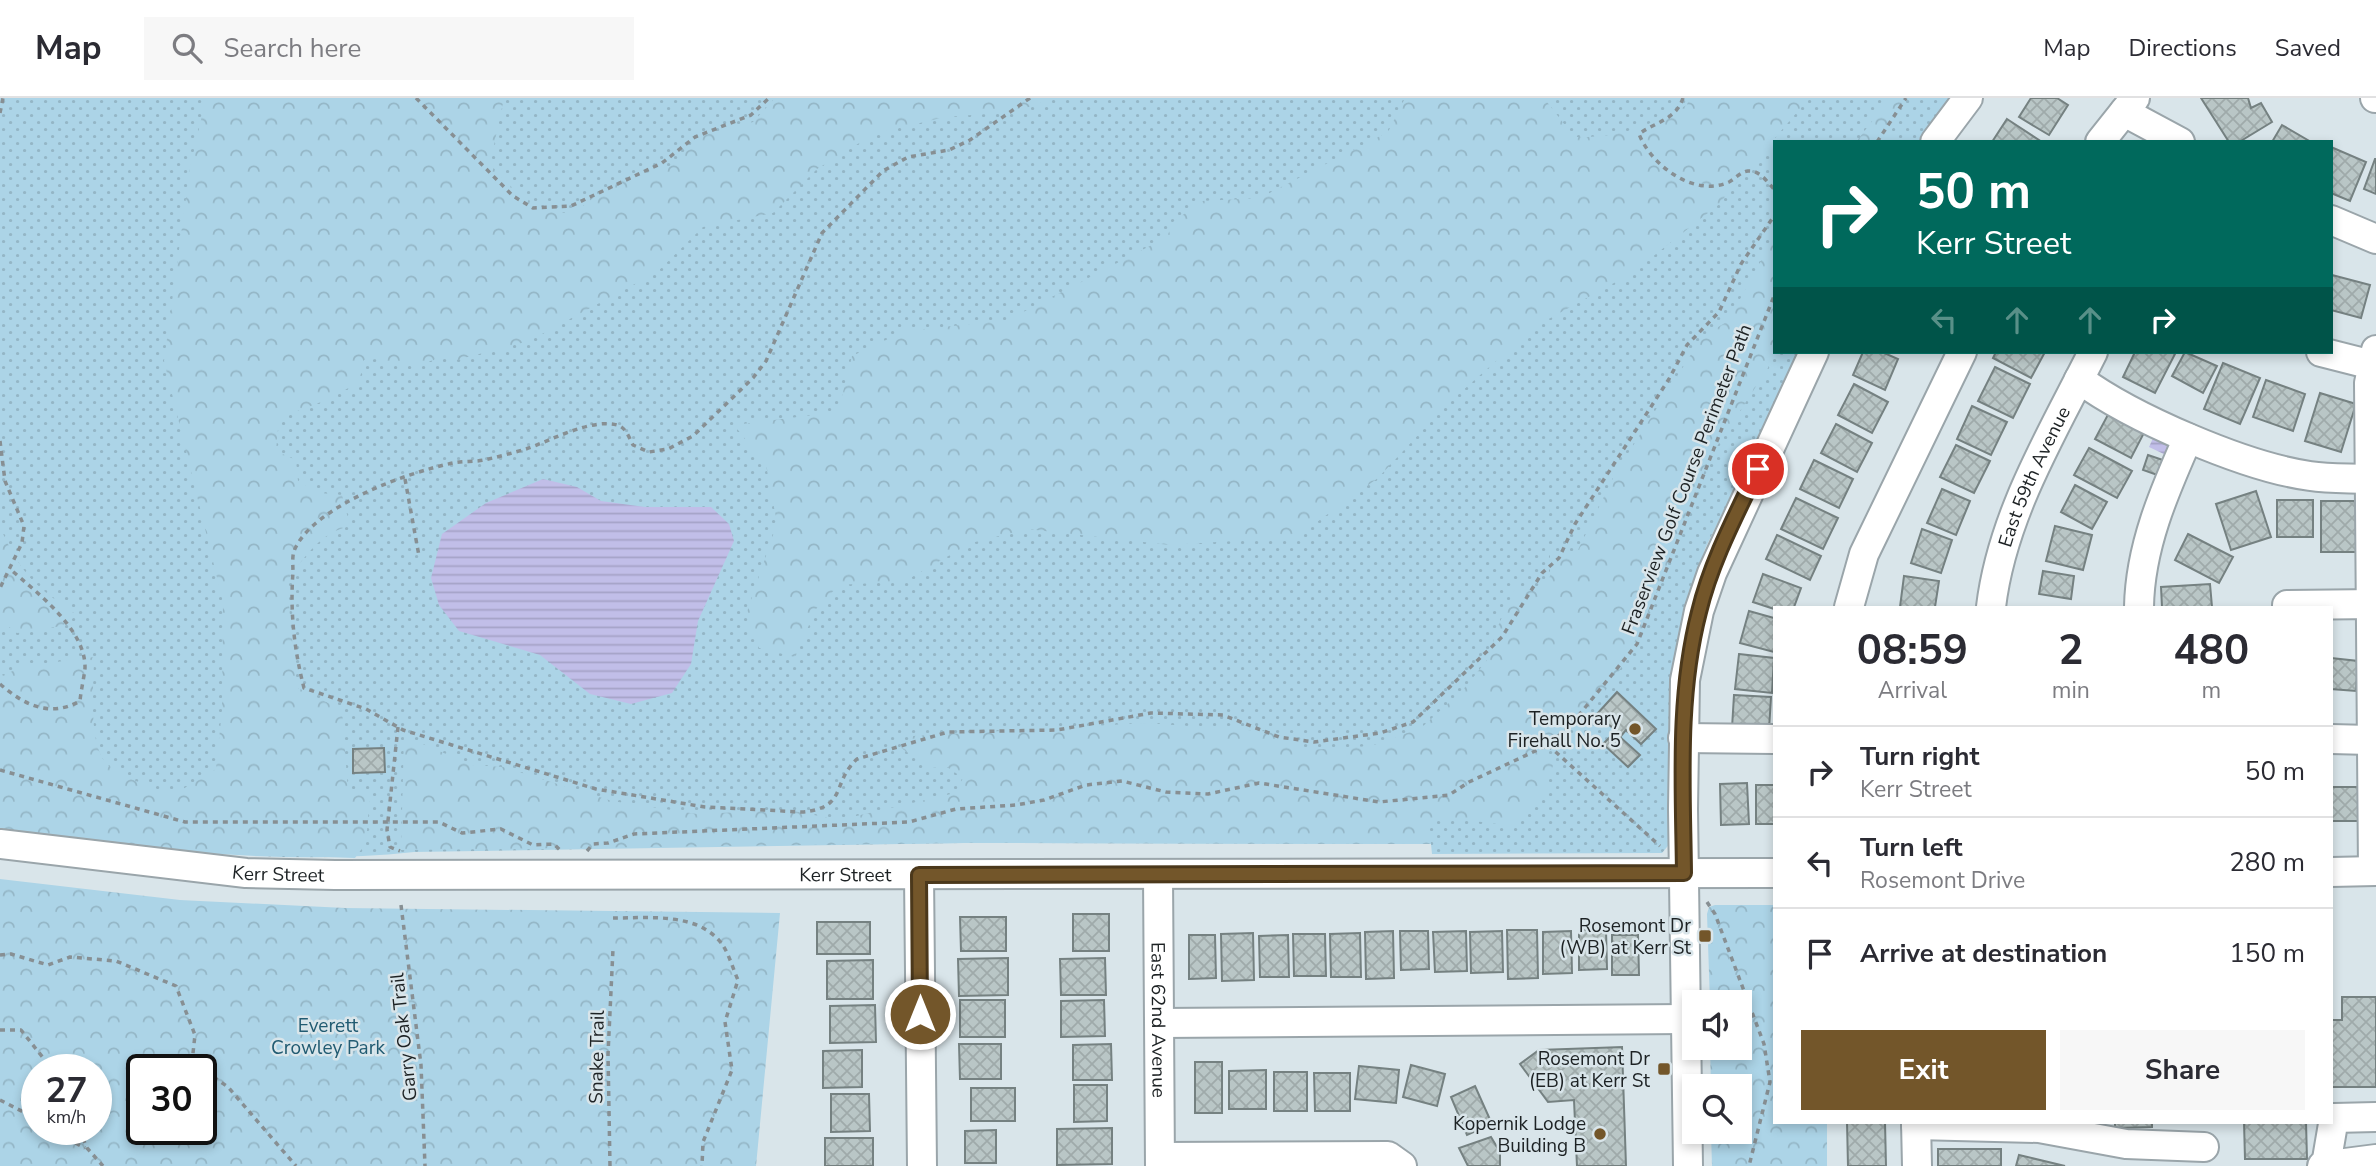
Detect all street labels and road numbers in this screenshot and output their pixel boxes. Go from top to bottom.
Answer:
street label: Fraserview Golf Course Perimeter Path [1616,320,1758,638]
street label: East 59th Avenue [1992,402,2077,550]
street label: Kerr Street [231,859,325,889]
street label: Kerr Street [799,862,892,888]
street label: East 62nd Avenue [1144,942,1172,1098]
street label: Garry Oak Trail [384,971,424,1102]
street label: Snake Trail [583,1010,611,1104]

